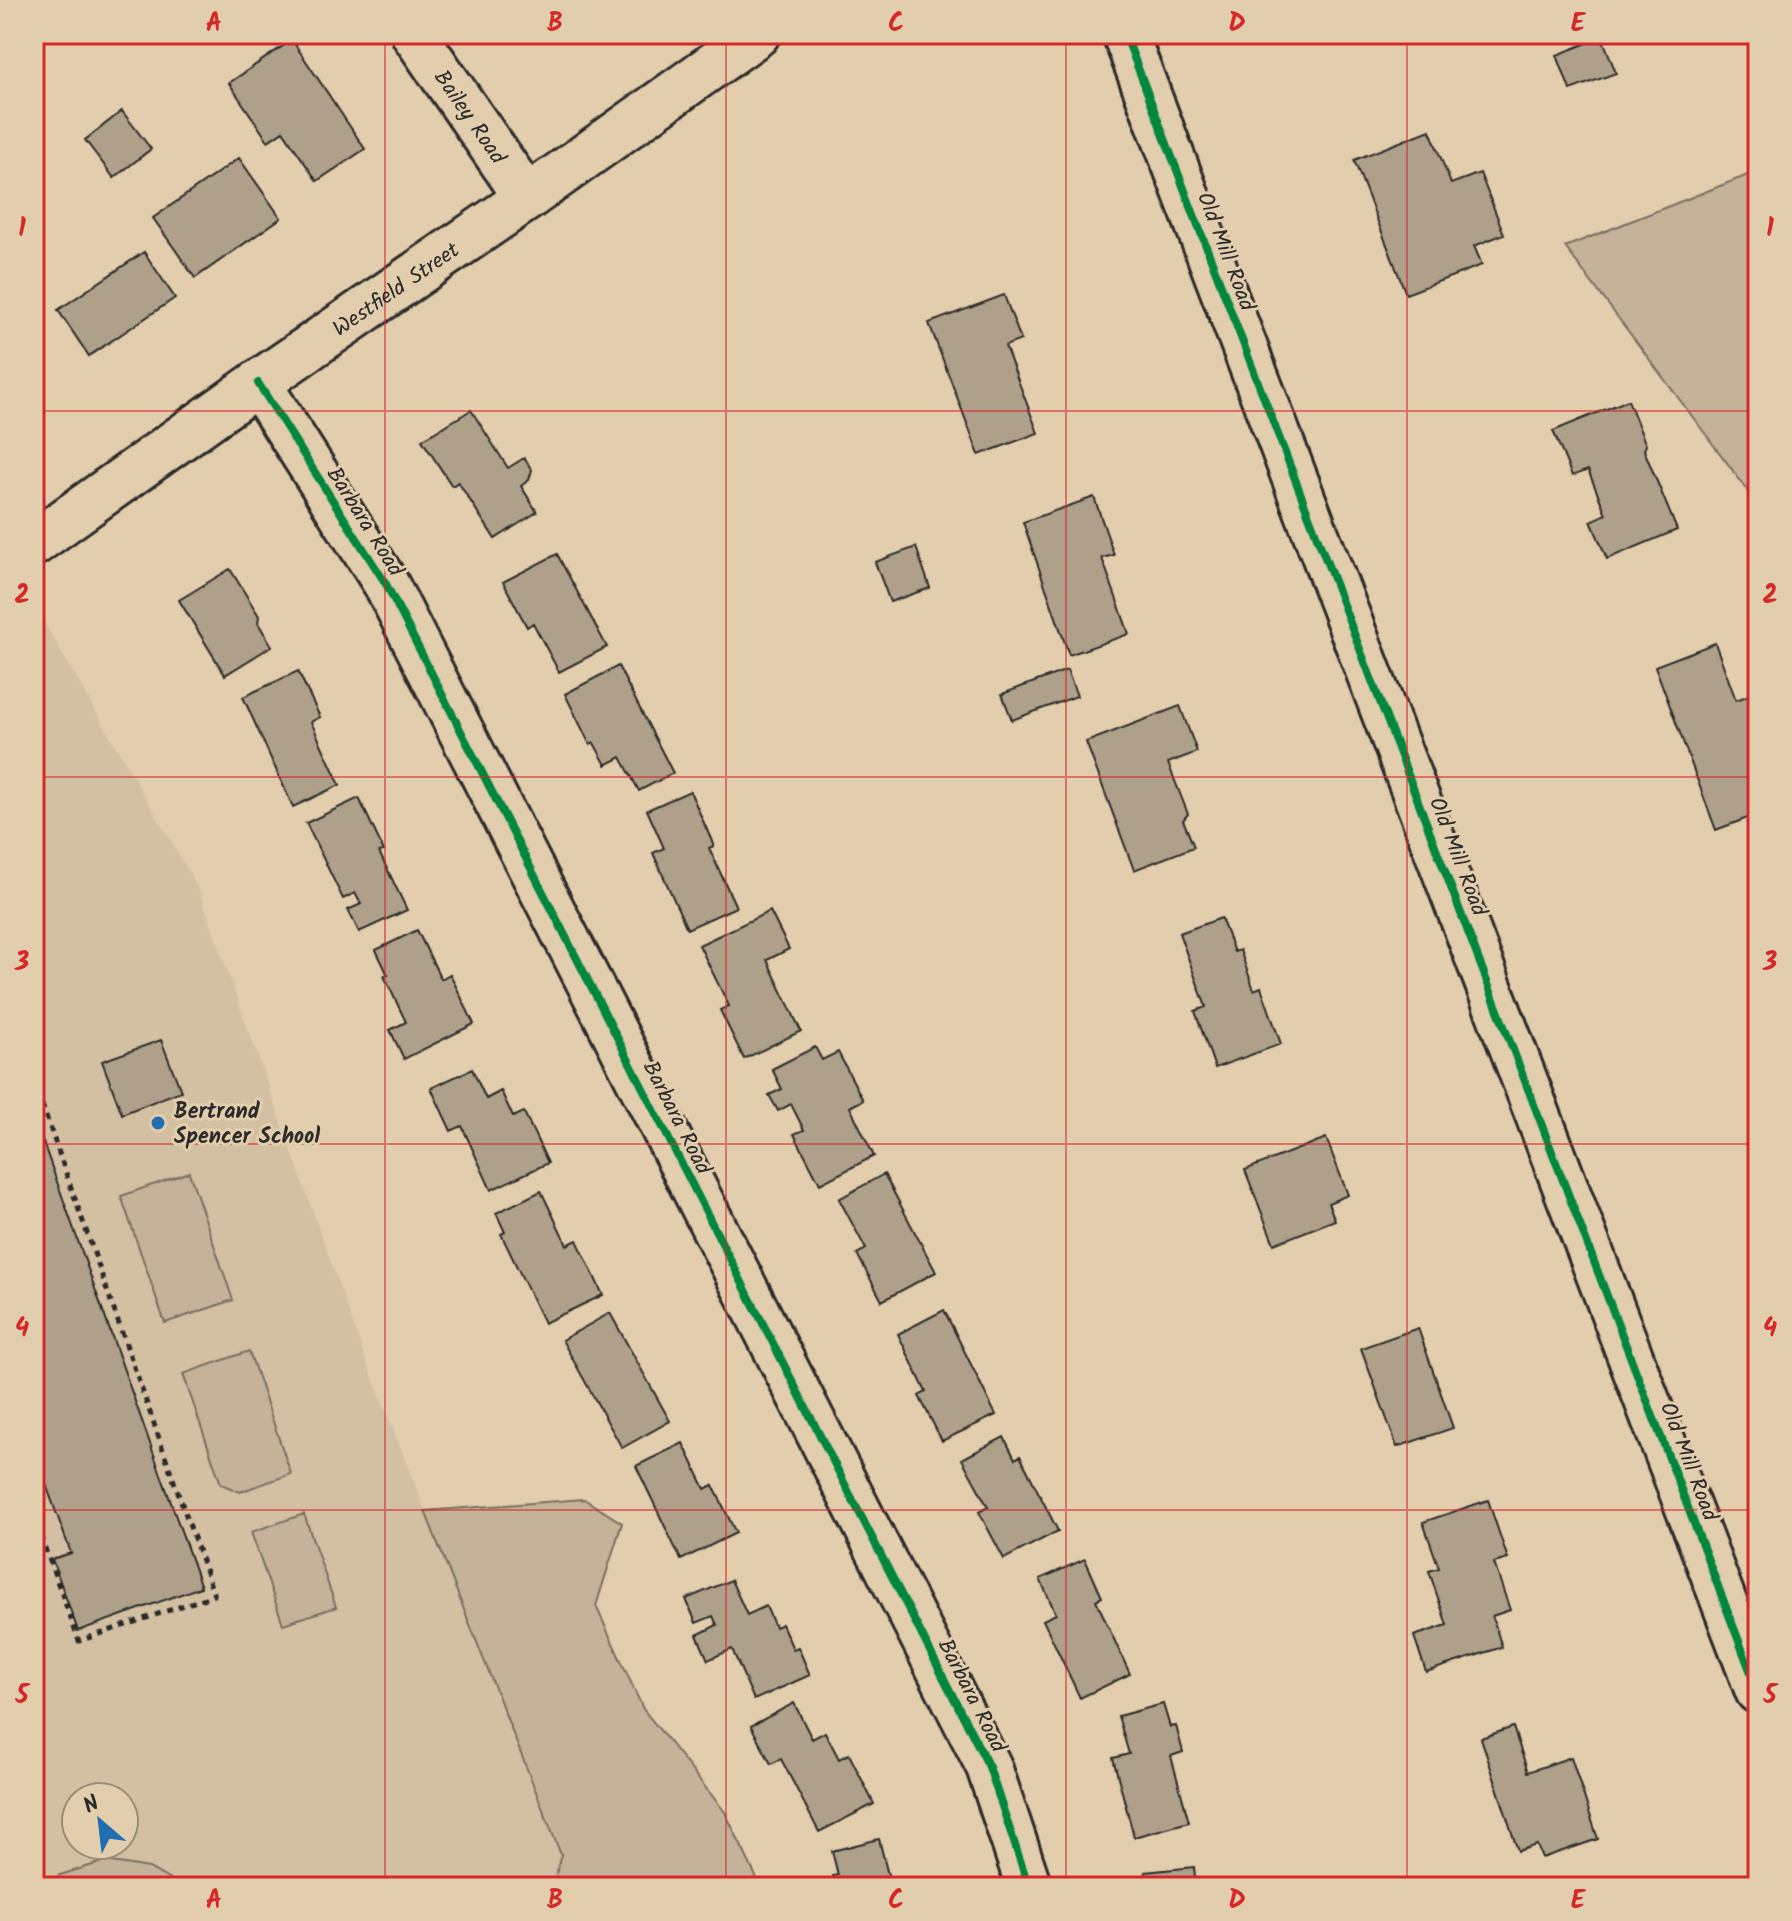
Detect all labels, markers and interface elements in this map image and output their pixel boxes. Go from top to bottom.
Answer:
text: A [206,3,222,45]
text: B [547,3,563,45]
text: C [888,3,904,45]
text: D [1228,3,1246,45]
text: E [1571,3,1587,45]
street label: Bailey Road [424,63,514,173]
street label: Old Mill Road [1186,187,1264,317]
text: 1 [18,208,26,250]
text: 1 [1766,208,1774,250]
street label: Westfield Street [326,234,468,347]
street label: Barbara Road [316,460,412,585]
text: 2 [14,575,30,617]
text: 2 [1762,575,1778,617]
street label: Old Mill Road [1418,792,1496,922]
text: 3 [14,942,29,984]
text: 3 [1762,942,1777,984]
street label: Barbara Road [632,1055,720,1182]
place label: Bertrand Spencer School [174,1095,320,1155]
marker: Bertrand Spencer School [149,1114,167,1132]
text: 4 [15,1308,29,1350]
text: 4 [1763,1308,1777,1350]
street label: Old Mill Road [1649,1397,1727,1527]
street label: Barbara Road [927,1633,1015,1760]
text: 5 [14,1675,30,1717]
text: 5 [1762,1675,1778,1717]
north arrow [60,1781,140,1861]
text: N [77,1787,106,1824]
text: A [206,1880,222,1921]
text: B [547,1880,563,1921]
text: C [888,1880,904,1921]
text: D [1228,1880,1246,1921]
text: E [1571,1880,1587,1921]

